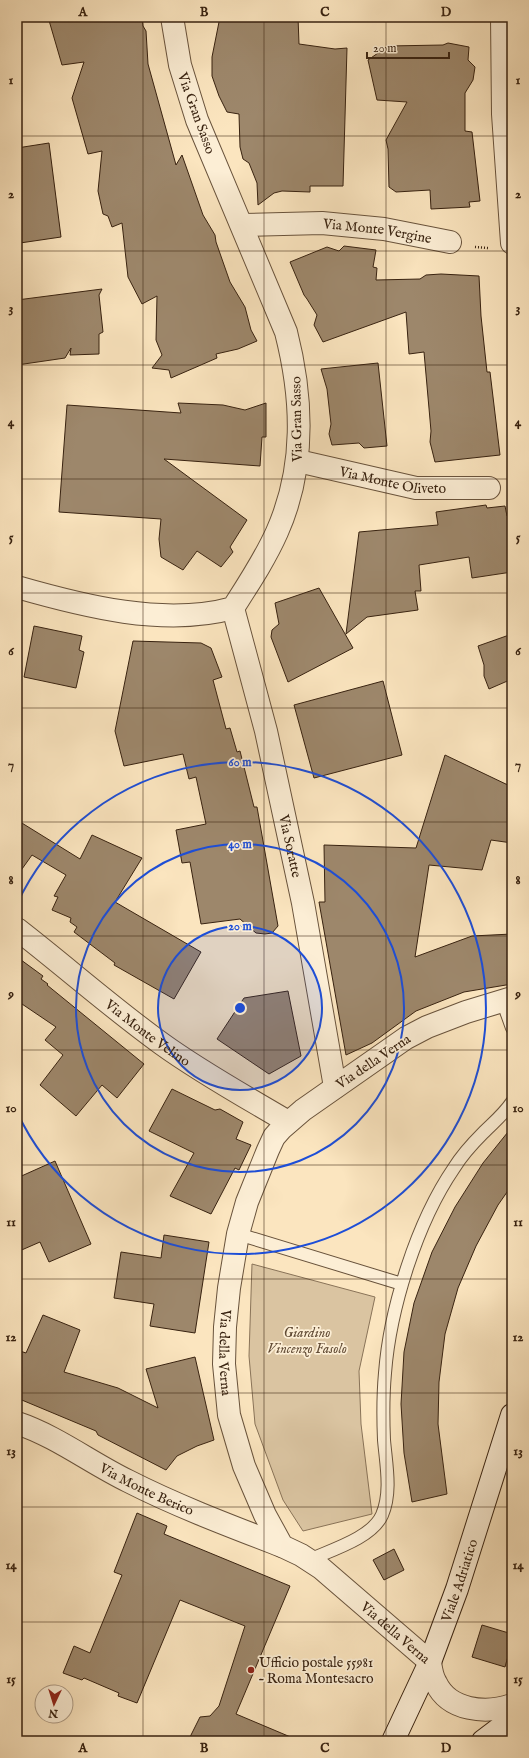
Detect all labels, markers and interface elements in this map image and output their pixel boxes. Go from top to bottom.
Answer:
text: A [78,4,89,21]
text: B [200,4,209,21]
text: C [320,4,330,21]
text: D [441,4,452,21]
scale bar [367,34,449,60]
text: 20 m [373,41,396,56]
street label: Via Gran Sasso [173,69,219,157]
text: 1 [9,72,14,89]
text: 1 [516,72,521,89]
text: 2 [8,186,14,203]
text: 2 [515,186,521,203]
street label: Via Monte Vergine [321,215,434,248]
text: 3 [9,300,14,317]
text: 3 [516,300,521,317]
street label: Via Gran Sasso [287,376,307,463]
text: 4 [8,414,15,431]
text: 4 [515,414,522,431]
street label: Via Monte Oliveto [337,463,447,498]
text: 5 [9,529,14,546]
text: 5 [516,529,521,546]
text: 6 [8,643,14,660]
text: 6 [515,643,521,660]
text: 60 m [229,755,252,770]
text: 7 [8,757,14,774]
text: 7 [515,757,521,774]
street label: Via Soratte [274,812,305,880]
text: 40 m [228,837,253,852]
text: 8 [8,872,14,889]
text: 8 [515,872,521,889]
text: 20 m [228,919,252,934]
text: 9 [7,986,14,1003]
text: 9 [514,986,521,1003]
street label: Via Monte Velino [100,995,194,1071]
centre of rings [233,1001,247,1015]
street label: Via della Verna [332,1030,415,1094]
text: 10 [5,1100,17,1117]
text: 10 [512,1100,524,1117]
text: 11 [6,1214,16,1231]
text: 11 [513,1214,523,1231]
street label: Via della Verna [214,1307,235,1397]
park label: Giardino Vincenzo Fasolo [267,1324,347,1358]
text: 12 [6,1329,16,1346]
text: 12 [513,1329,523,1346]
text: 13 [6,1443,16,1460]
text: 13 [513,1443,523,1460]
street label: Via Monte Berico [95,1459,197,1520]
street label: Viale Adriatico [437,1537,482,1625]
text: 14 [5,1557,17,1574]
text: 14 [512,1557,524,1574]
street label: Via della Verna [356,1597,434,1669]
place label: Ufficio postale 55981 – Roma Montesacro [259,1654,374,1688]
marker: Ufficio postale 55981 – Roma Montesacro [246,1665,256,1675]
text: 15 [6,1671,16,1688]
text: 15 [513,1671,523,1688]
north arrow [34,1684,74,1724]
text: N [48,1706,60,1720]
text: A [78,1740,89,1757]
text: B [200,1740,209,1757]
text: C [320,1740,330,1757]
text: D [441,1740,452,1757]

